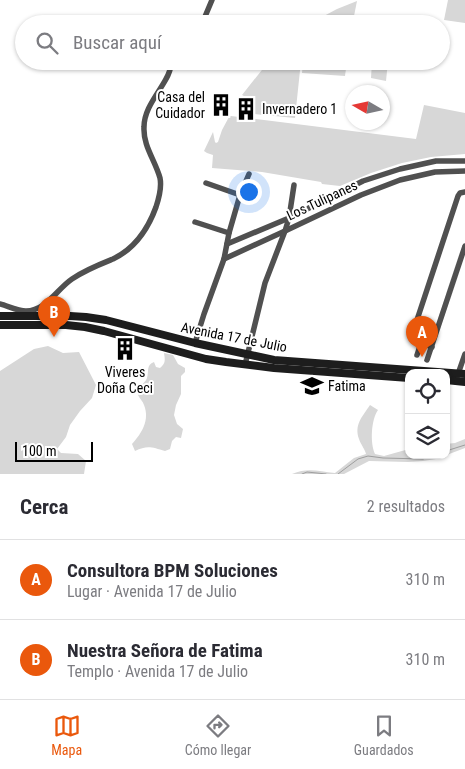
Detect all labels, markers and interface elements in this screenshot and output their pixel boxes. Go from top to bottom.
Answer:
search box [15,15,450,70]
icon: search [33,29,61,57]
text: Buscar aquí [73,31,162,54]
north arrow [345,85,390,130]
place label: Casa del Cuidador [155,89,205,121]
building icon: Casa del Cuidador [208,92,234,118]
building icon: Invernadero 1 [233,96,259,122]
place label: Invernadero 1 [262,101,337,117]
street label: Los Tulipanes [284,177,360,223]
your location [236,179,262,205]
pin: B [38,296,70,337]
pin: A [406,316,438,357]
street label: Avenida 17 de Julio [180,319,288,355]
building icon: Viveres Doña Ceci [112,336,138,362]
place label: Viveres Doña Ceci [97,364,153,396]
map controls [405,369,450,459]
button: locate [405,369,450,414]
school or university icon: Fatima [299,373,325,399]
place label: Fatima [328,378,366,394]
button: layers [405,414,450,459]
scale bar [15,439,92,462]
text: 100 m [22,443,57,459]
text: Cerca [20,495,68,519]
text: 2 resultados [367,497,445,516]
text: Consultora BPM Soluciones [67,559,278,582]
text: A [31,570,41,589]
text: 310 m [406,570,445,589]
text: Lugar · Avenida 17 de Julio [67,582,237,601]
text: Nuestra Señora de Fatima [67,639,263,662]
text: B [32,650,40,669]
text: 310 m [406,650,445,669]
text: Templo · Avenida 17 de Julio [67,662,248,681]
tab: Mapa [51,712,82,758]
tab: Cómo llegar [185,712,251,758]
tab: Guardados [354,712,414,758]

